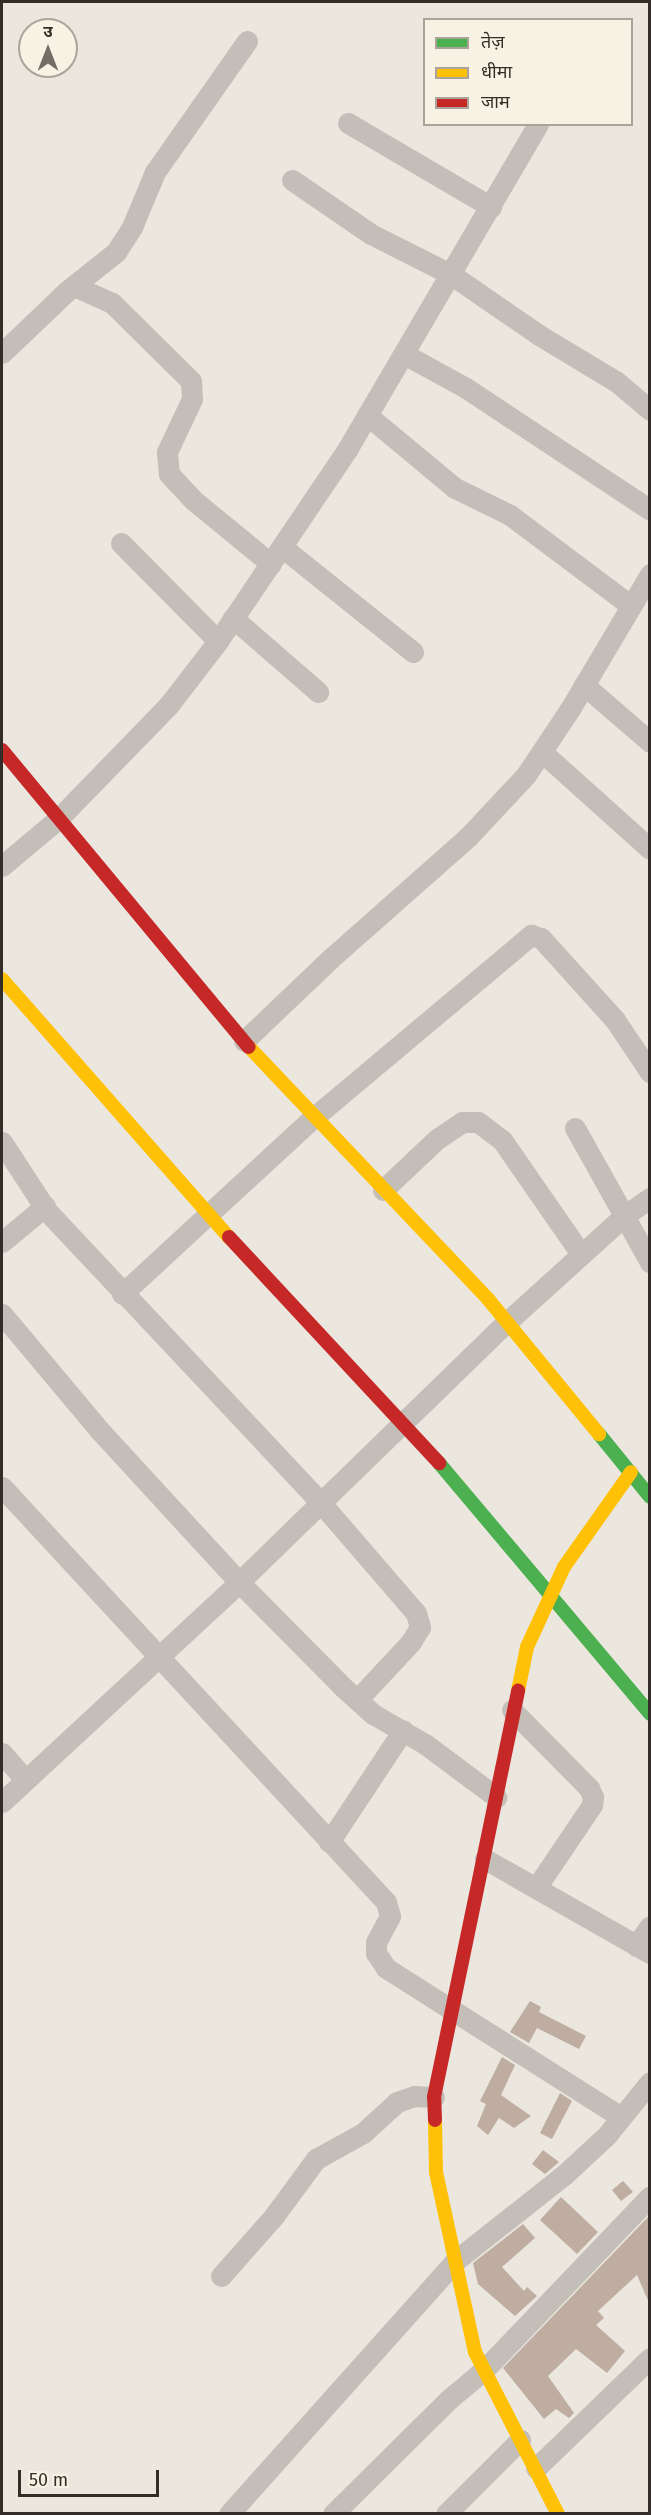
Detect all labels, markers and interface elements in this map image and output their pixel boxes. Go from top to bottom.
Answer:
north arrow [18,18,78,78]
legend [423,18,633,126]
text: उ [43,22,53,41]
text: तेज़ [481,31,505,53]
text: धीमा [481,61,512,83]
text: जाम [481,91,510,113]
scale bar [21,2458,162,2496]
text: 50 m [29,2469,68,2491]

